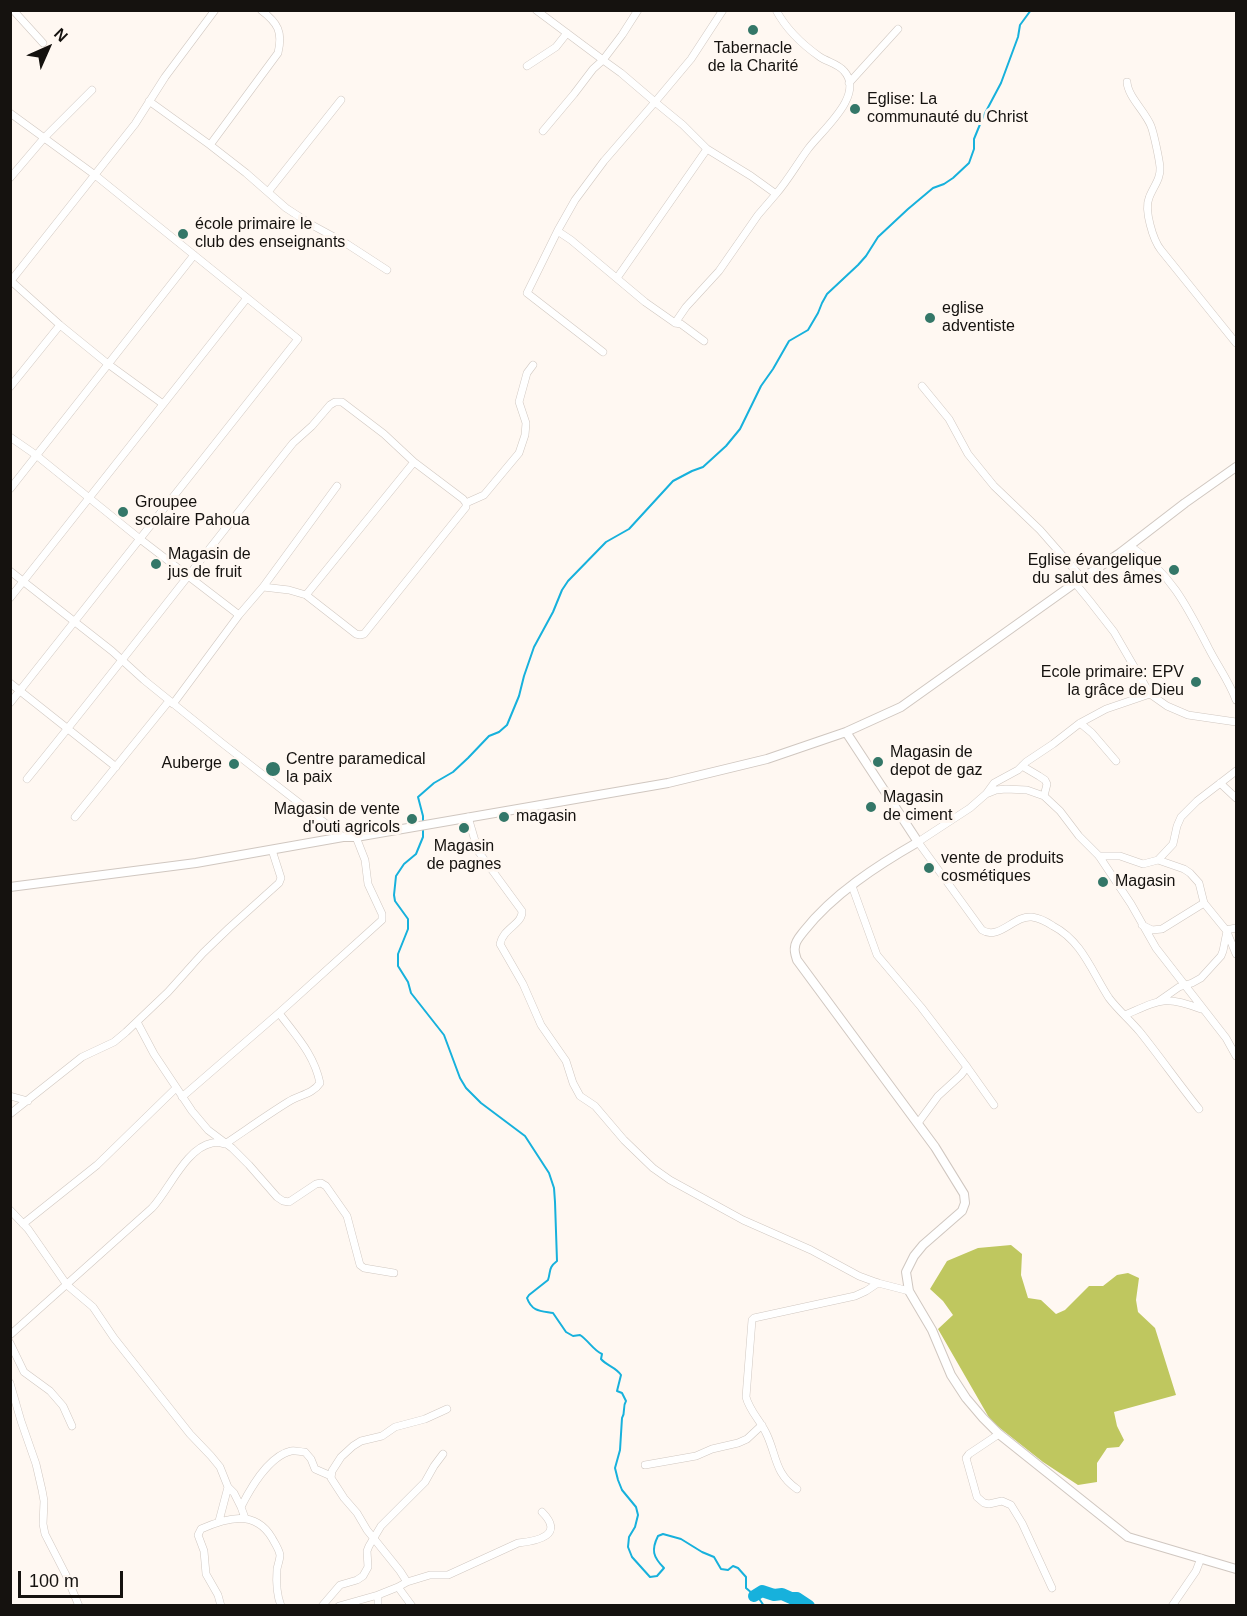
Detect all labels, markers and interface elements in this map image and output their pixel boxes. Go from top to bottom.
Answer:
north arrow [18,18,78,78]
marker: Tabernacle de la Charité [746,23,760,37]
text: N [51,25,71,45]
place label: Tabernacle de la Charité [708,39,798,77]
place label: Eglise: La communauté du Christ [867,90,1028,128]
marker: Eglise: La communauté du Christ [848,102,862,116]
place label: école primaire le club des enseignants [195,215,345,253]
marker: école primaire le club des enseignants [176,227,190,241]
place label: eglise adventiste [942,299,1015,337]
marker: eglise adventiste [923,311,937,325]
place label: Groupee scolaire Pahoua [135,493,250,531]
marker: Groupee scolaire Pahoua [116,505,130,519]
place label: Magasin de jus de fruit [168,545,251,583]
place label: Eglise évangelique du salut des âmes [1028,551,1162,589]
marker: Magasin de jus de fruit [149,557,163,571]
marker: Eglise évangelique du salut des âmes [1167,563,1181,577]
place label: Ecole primaire: EPV la grâce de Dieu [1041,663,1184,701]
marker: Ecole primaire: EPV la grâce de Dieu [1189,675,1203,689]
place label: Magasin de depot de gaz [890,743,983,781]
place label: Centre paramedical la paix [286,750,426,788]
place label: Auberge [162,754,222,774]
marker: Magasin de depot de gaz [871,755,885,769]
marker: Auberge [227,757,241,771]
marker: Centre paramedical la paix [264,760,282,778]
place label: Magasin de ciment [883,788,952,826]
place label: Magasin de vente d'outi agricols [274,800,400,838]
marker: Magasin de ciment [864,800,878,814]
place label: magasin [516,807,576,827]
marker: magasin [497,810,511,824]
marker: Magasin de vente d'outi agricols [405,812,419,826]
marker: Magasin de pagnes [457,821,471,835]
place label: Magasin de pagnes [427,837,501,875]
place label: vente de produits cosmétiques [941,849,1064,887]
marker: vente de produits cosmétiques [922,861,936,875]
place label: Magasin [1115,872,1175,892]
marker: Magasin [1096,875,1110,889]
scale bar [21,1559,126,1597]
text: 100 m [29,1571,79,1591]

